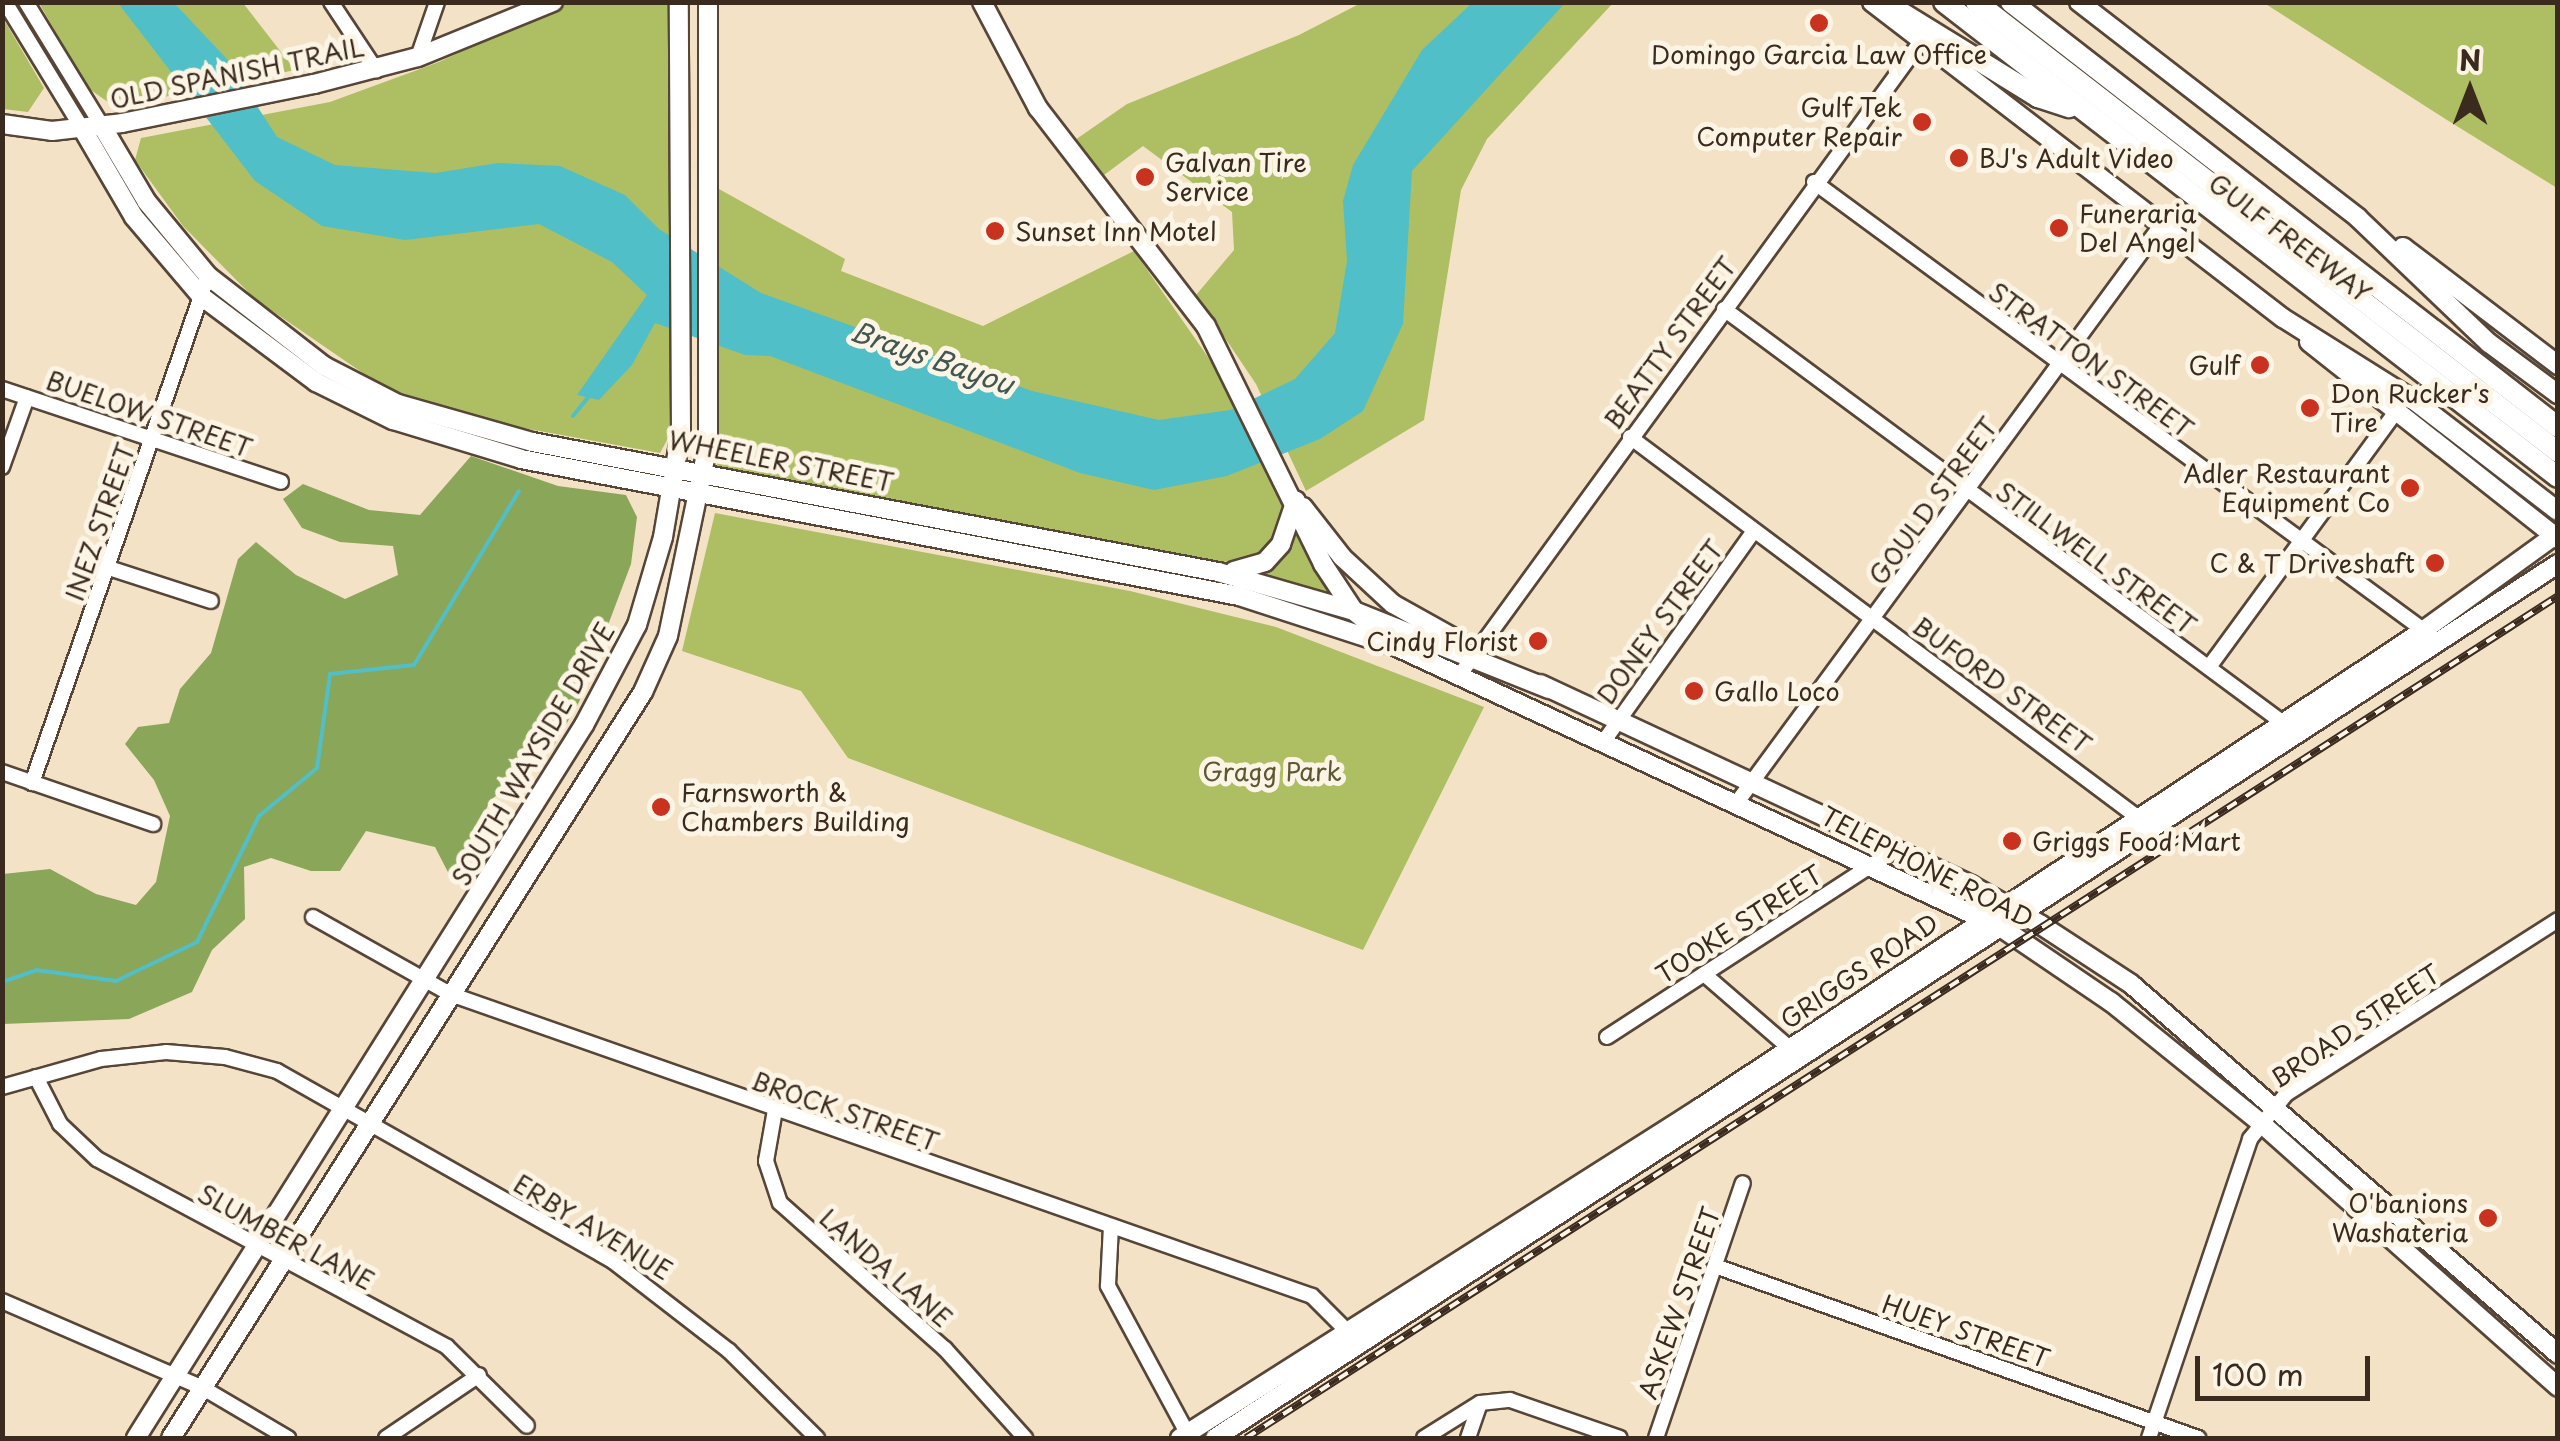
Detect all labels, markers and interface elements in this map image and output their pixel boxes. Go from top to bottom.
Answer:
marker: Domingo Garcia Law Office [1808,12,1830,34]
street label: OLD SPANISH TRAIL [107,31,367,115]
text: N [2459,38,2481,81]
place label: Domingo Garcia Law Office [1652,39,1986,69]
north arrow [2420,40,2520,140]
place label: Gulf Tek Computer Repair [1695,93,1902,152]
marker: Gulf Tek Computer Repair [1911,111,1933,133]
place label: BJ's Adult Video [1979,143,2173,173]
marker: BJ's Adult Video [1948,147,1970,169]
place label: Galvan Tire Service [1165,148,1306,207]
marker: Galvan Tire Service [1134,166,1156,188]
street label: GULF FREEWAY [2202,167,2378,309]
place label: Funeraria Del Angel [2079,199,2197,258]
place label: Sunset Inn Motel [1015,216,1218,246]
marker: Funeraria Del Angel [2048,217,2070,239]
marker: Sunset Inn Motel [984,220,1006,242]
street label: BEATTY STREET [1597,250,1743,436]
street label: STRATTON STREET [1983,275,2199,445]
water label: Brays Bayou [844,313,1020,401]
place label: Gulf [2188,350,2240,380]
marker: Gulf [2249,354,2271,376]
street label: BUELOW STREET [41,364,257,464]
place label: Don Rucker's Tire [2330,379,2488,438]
marker: Don Rucker's Tire [2299,397,2321,419]
street label: GOULD STREET [1861,410,2005,592]
street label: WHEELER STREET [664,424,898,498]
street label: INEZ STREET [59,438,141,606]
place label: Adler Restaurant Equipment Co [2183,459,2390,518]
street label: STILLWELL STREET [1989,474,2203,642]
marker: Adler Restaurant Equipment Co [2399,477,2421,499]
street label: DONEY STREET [1590,534,1730,710]
place label: C & T Driveshaft [2208,548,2415,578]
marker: C & T Driveshaft [2424,552,2446,574]
street label: BUFORD STREET [1907,610,2097,760]
street label: SOUTH WAYSIDE DRIVE [445,617,621,891]
place label: Cindy Florist [1367,626,1518,656]
marker: Cindy Florist [1527,630,1549,652]
place label: Gallo Loco [1714,676,1840,706]
marker: Gallo Loco [1683,680,1705,702]
park label: Gragg Park [1202,756,1342,786]
place label: Farnsworth & Chambers Building [681,778,908,837]
marker: Farnsworth & Chambers Building [650,796,672,818]
street label: TELEPHONE ROAD [1816,800,2038,934]
place label: Griggs Food Mart [2032,826,2243,856]
marker: Griggs Food Mart [2001,830,2023,852]
street label: TOOKE STREET [1649,858,1829,990]
street label: GRIGGS ROAD [1773,906,1945,1036]
street label: BROAD STREET [2263,957,2447,1095]
street label: BROCK STREET [746,1065,944,1157]
street label: ERBY AVENUE [510,1169,676,1285]
street label: SLUMBER LANE [192,1178,380,1296]
place label: O'banions Washateria [2332,1189,2468,1248]
street label: LANDA LANE [814,1203,958,1333]
street label: ASKEW STREET [1632,1203,1726,1403]
marker: O'banions Washateria [2477,1207,2499,1229]
street label: HUEY STREET [1877,1288,2055,1374]
scale bar [2200,1336,2375,1398]
text: 100 m [2212,1351,2304,1396]

